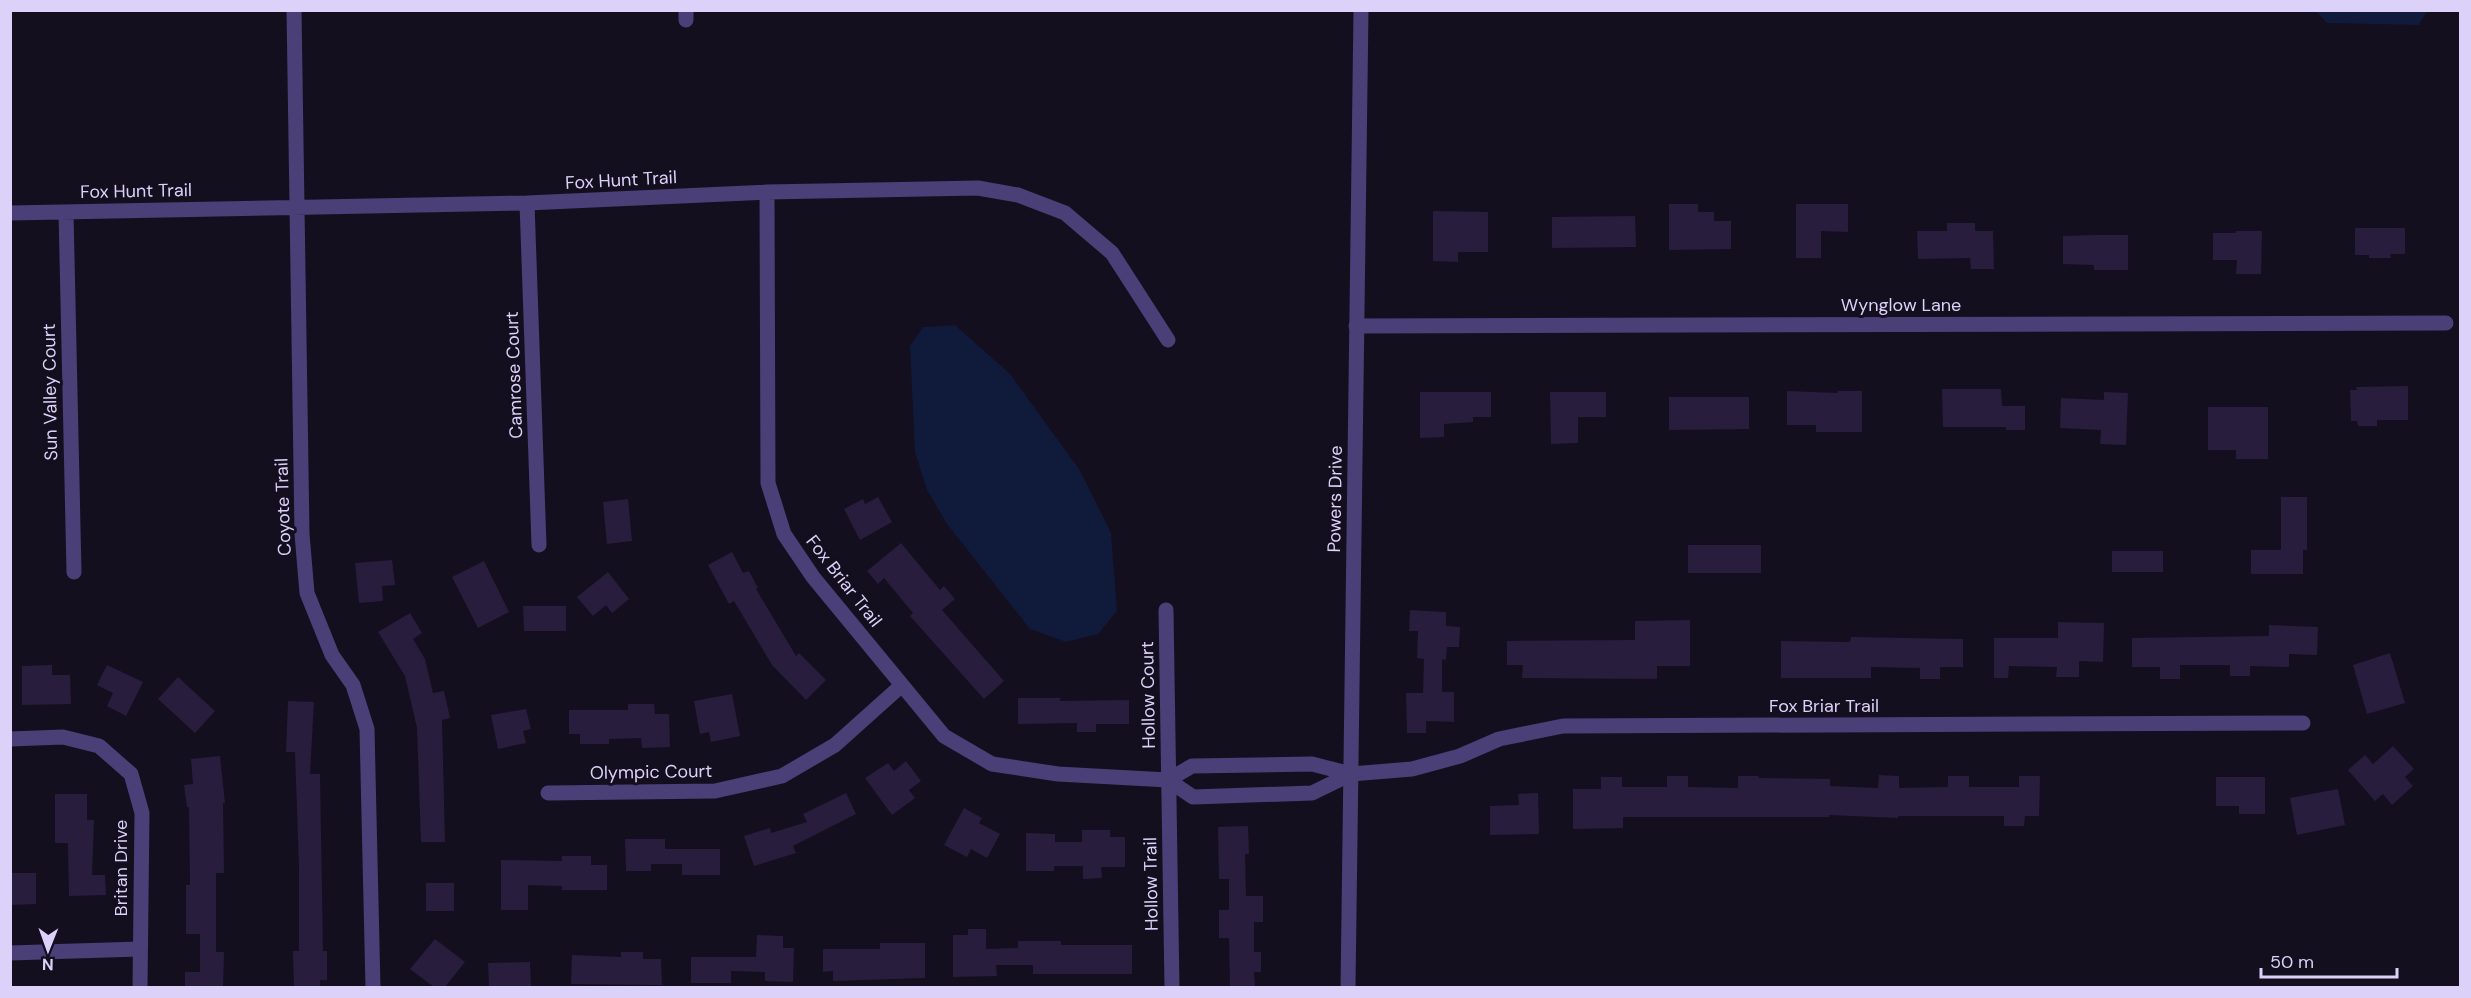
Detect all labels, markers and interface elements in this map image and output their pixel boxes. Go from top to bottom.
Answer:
street label: Fox Hunt Trail [565,165,677,195]
street label: Fox Hunt Trail [80,178,192,204]
street label: Wynglow Lane [1841,293,1961,317]
street label: Camrose Court [500,311,528,439]
street label: Sun Valley Court [37,323,63,461]
street label: Powers Drive [1322,445,1348,553]
street label: Coyote Trail [269,458,297,556]
street label: Fox Briar Trail [801,530,887,632]
street label: Hollow Court [1135,641,1161,749]
street label: Fox Briar Trail [1769,694,1879,718]
street label: Olympic Court [590,759,712,785]
street label: Britan Drive [109,820,133,916]
street label: Hollow Trail [1138,837,1164,931]
north arrow [18,920,78,980]
scale bar [2261,941,2398,979]
text: 50 m [2270,950,2314,974]
text: N [42,954,54,975]

